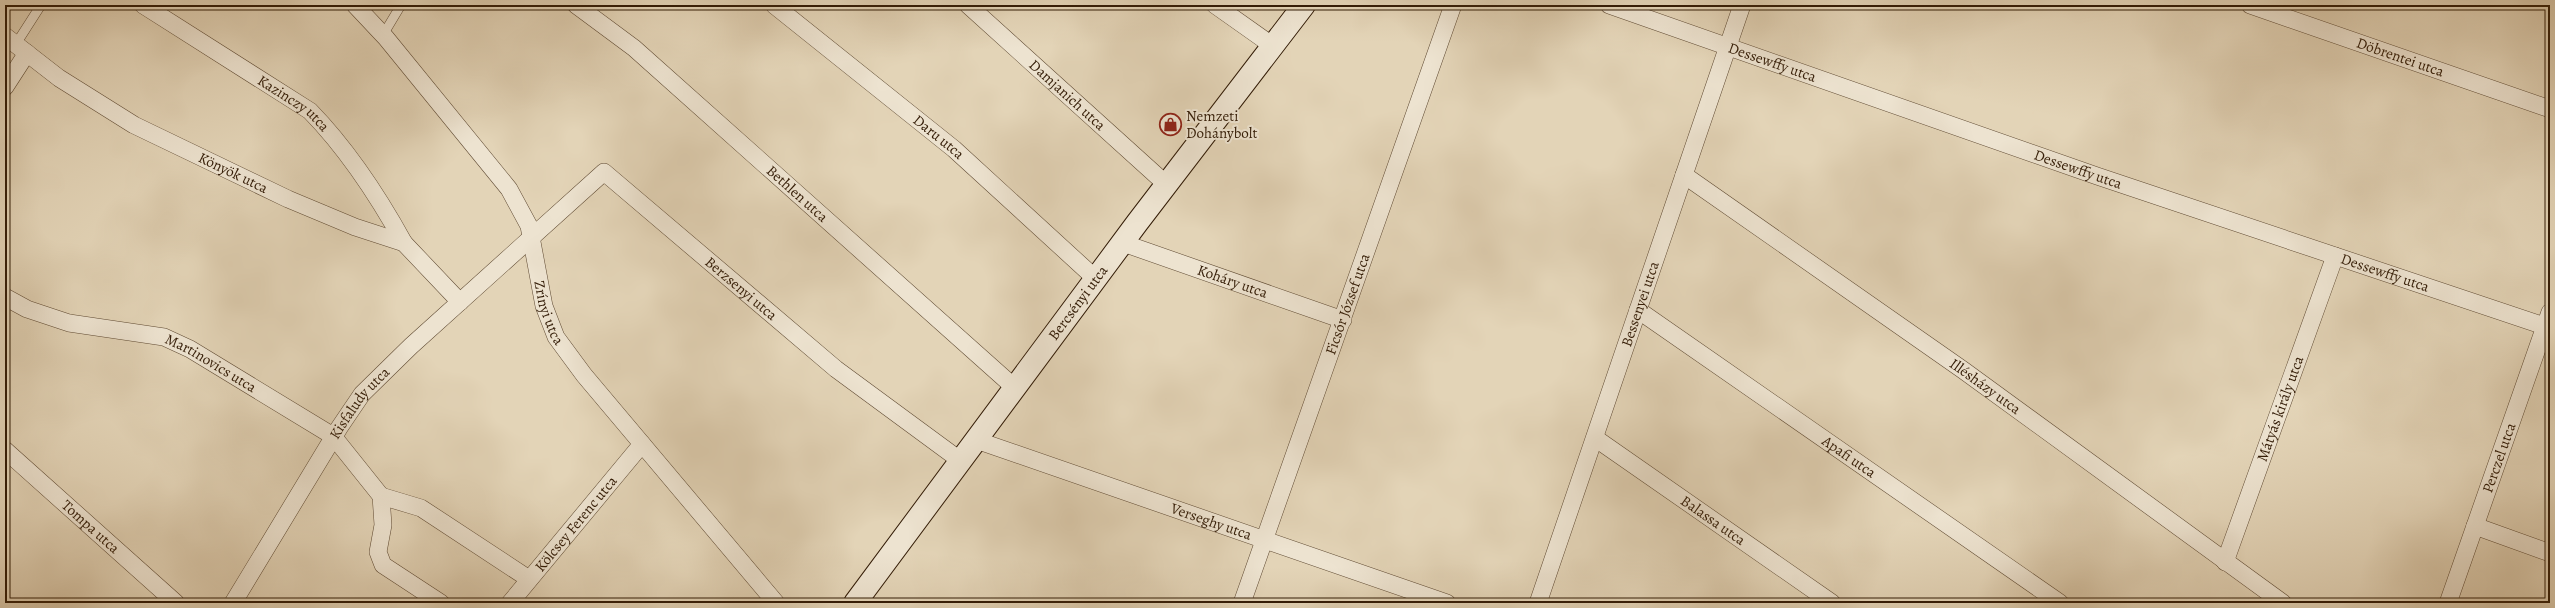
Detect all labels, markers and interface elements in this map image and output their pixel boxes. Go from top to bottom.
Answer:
street label: Döbrentei utca [2354,33,2447,82]
street label: Dessewffy utca [1725,38,1819,87]
street label: Damjanich utca [1025,55,1110,135]
street label: Kazinczy utca [254,70,334,136]
place label: Nemzeti Dohánybolt [1186,106,1257,143]
street label: Daru utca [909,110,969,164]
shop icon: Nemzeti Dohánybolt [1157,112,1183,138]
street label: Dessewffy utca [2031,145,2125,194]
street label: Könyök utca [195,147,271,198]
street label: Bethlen utca [762,161,832,227]
street label: Dessewffy utca [2338,249,2432,297]
street label: Ficsór József utca [1320,251,1375,357]
street label: Berzsenyi utca [701,252,782,325]
street label: Bessenyei utca [1616,259,1664,349]
street label: Koháry utca [1195,260,1270,303]
street label: Bercsényi utca [1043,261,1112,344]
street label: Zrínyi utca [529,279,569,349]
street label: Martinovics utca [162,329,260,397]
street label: Mátyás király utca [2252,353,2308,464]
street label: Illésházy utca [1946,354,2025,419]
street label: Kisfaludy utca [325,362,394,443]
street label: Perczel utca [2477,420,2520,495]
street label: Apafi utca [1817,430,1880,482]
street label: Kölcsey Ferenc utca [530,472,621,576]
street label: Balassa utca [1677,491,1750,550]
street label: Tompa utca [57,495,124,558]
street label: Verseghy utca [1167,498,1254,545]

